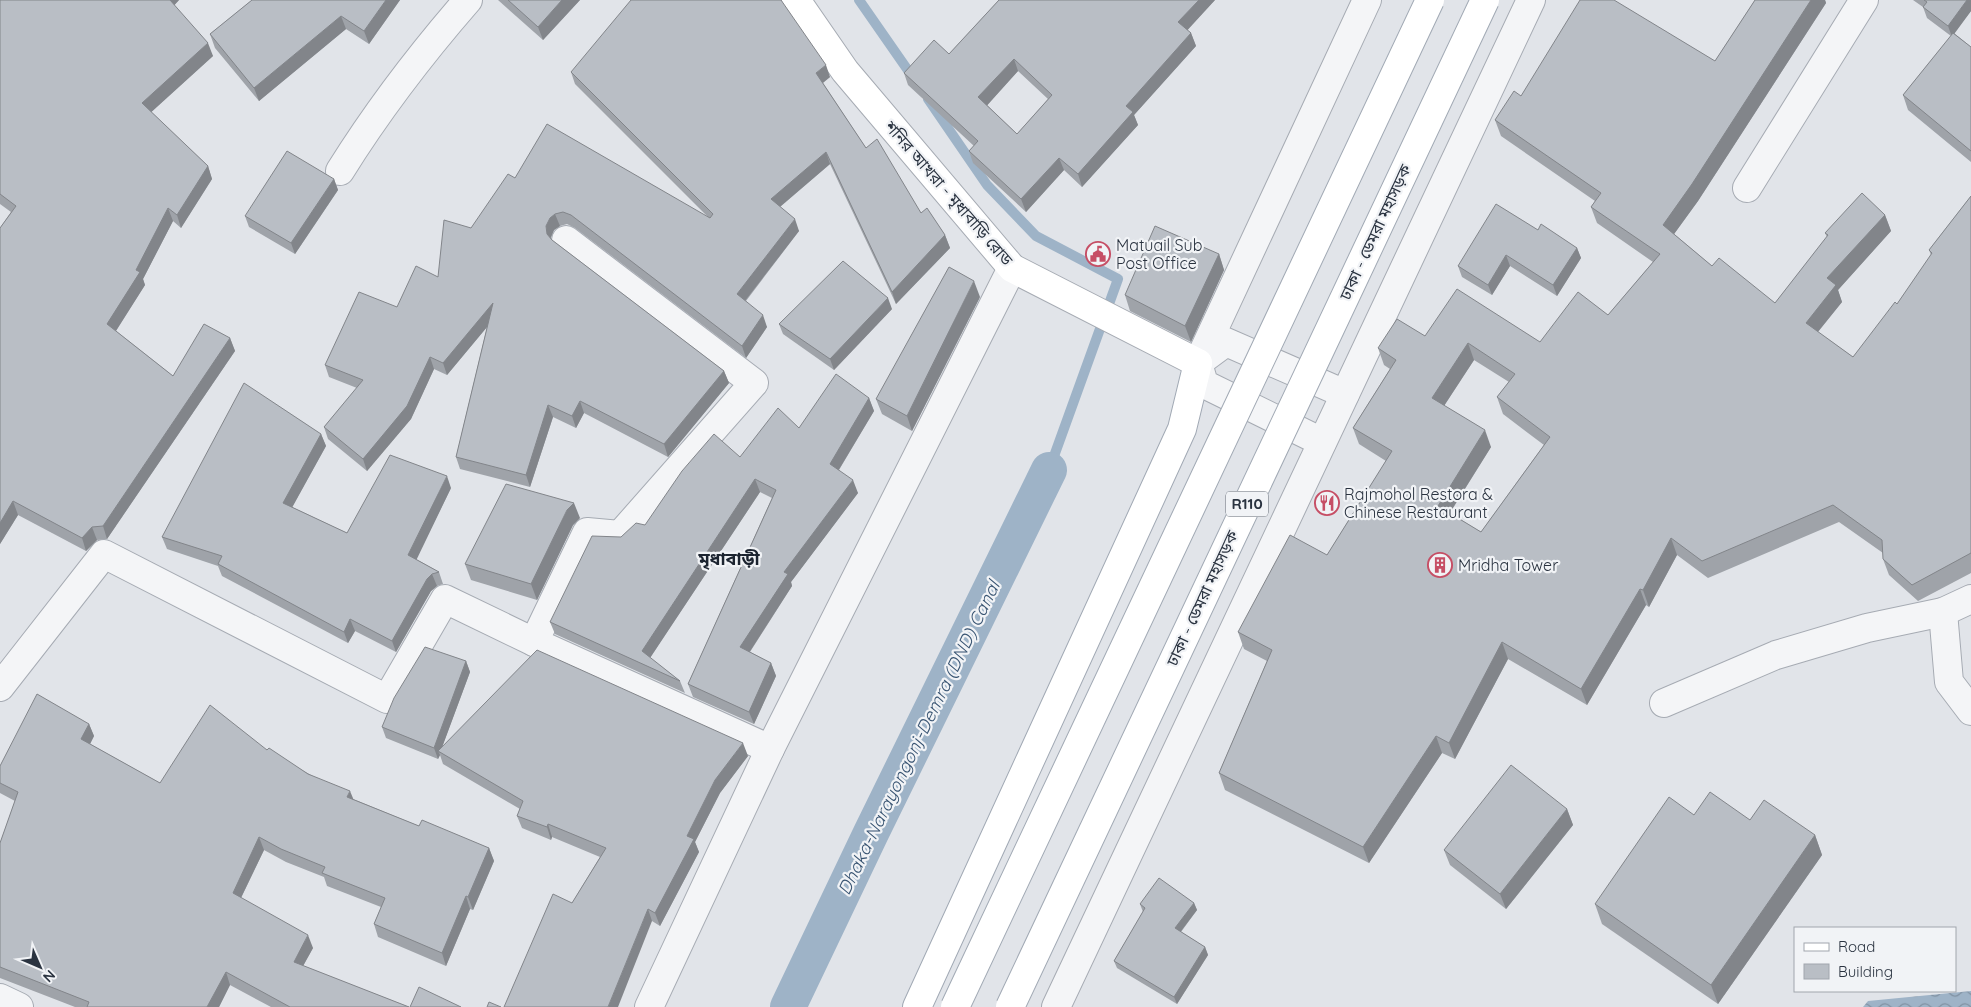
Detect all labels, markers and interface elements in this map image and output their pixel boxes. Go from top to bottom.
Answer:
street label: শনির আখরা - মৃধাবাড়ি রোড [879,116,1018,270]
street label: ঢাকা - ডেমরা মহাসড়ক [1334,160,1416,304]
place label: Matuail Sub Post Office [1116,235,1202,273]
public building icon: Matuail Sub Post Office [1085,241,1111,267]
place label: Rajmohol Restora & Chinese Restaurant [1344,484,1493,522]
restaurant icon: Rajmohol Restora & Chinese Restaurant [1314,490,1340,516]
road number: R110 [1226,492,1268,516]
street label: ঢাকা - ডেমরা মহাসড়ক [1161,526,1243,670]
district label: মৃধাবাড়ী [697,547,761,570]
building icon: Mridha Tower [1427,552,1453,578]
place label: Mridha Tower [1458,555,1558,575]
water label: Dhaka-Narayongonj-Demra (DND) Canal [832,575,1006,898]
legend [1794,927,1956,992]
text: Road [1838,937,1875,956]
north arrow [15,942,65,992]
text: Building [1838,962,1893,981]
text: N [39,966,59,986]

